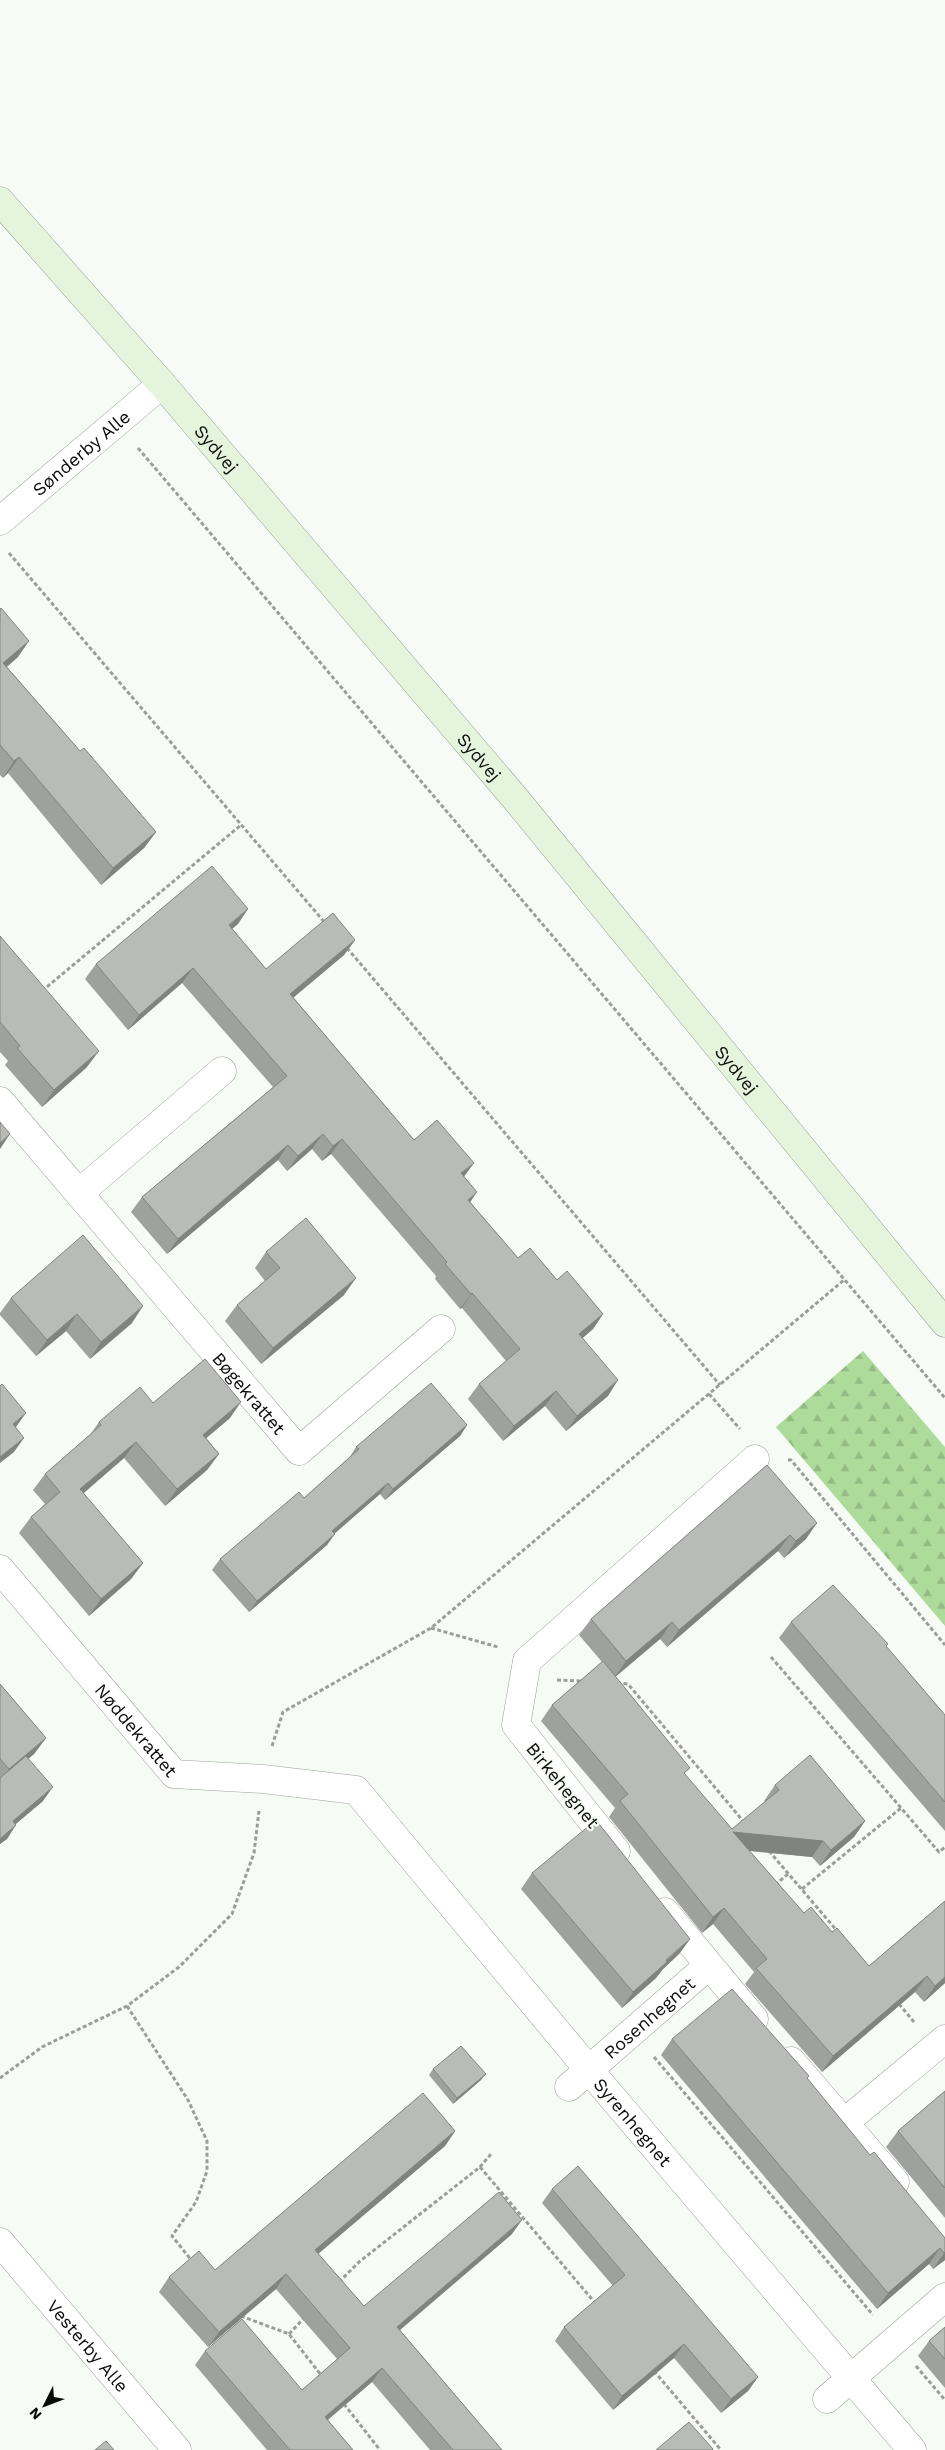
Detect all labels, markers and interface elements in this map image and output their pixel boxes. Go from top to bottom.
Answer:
street label: Sønderby Alle [28,405,134,500]
street label: Sydvej [191,420,243,477]
street label: Sydvej [453,728,506,785]
street label: Sydvej [711,1041,763,1098]
street label: Bøgekrattet [209,1348,291,1439]
street label: Nøddekrattet [91,1679,182,1781]
street label: Birkehegnet [522,1738,604,1832]
street label: Rosenhegnet [599,1972,699,2063]
street label: Syrenhegnet [590,2074,677,2171]
street label: Vesterby Alle [43,2295,133,2396]
north arrow [20,2380,70,2430]
text: N [26,2404,45,2423]

